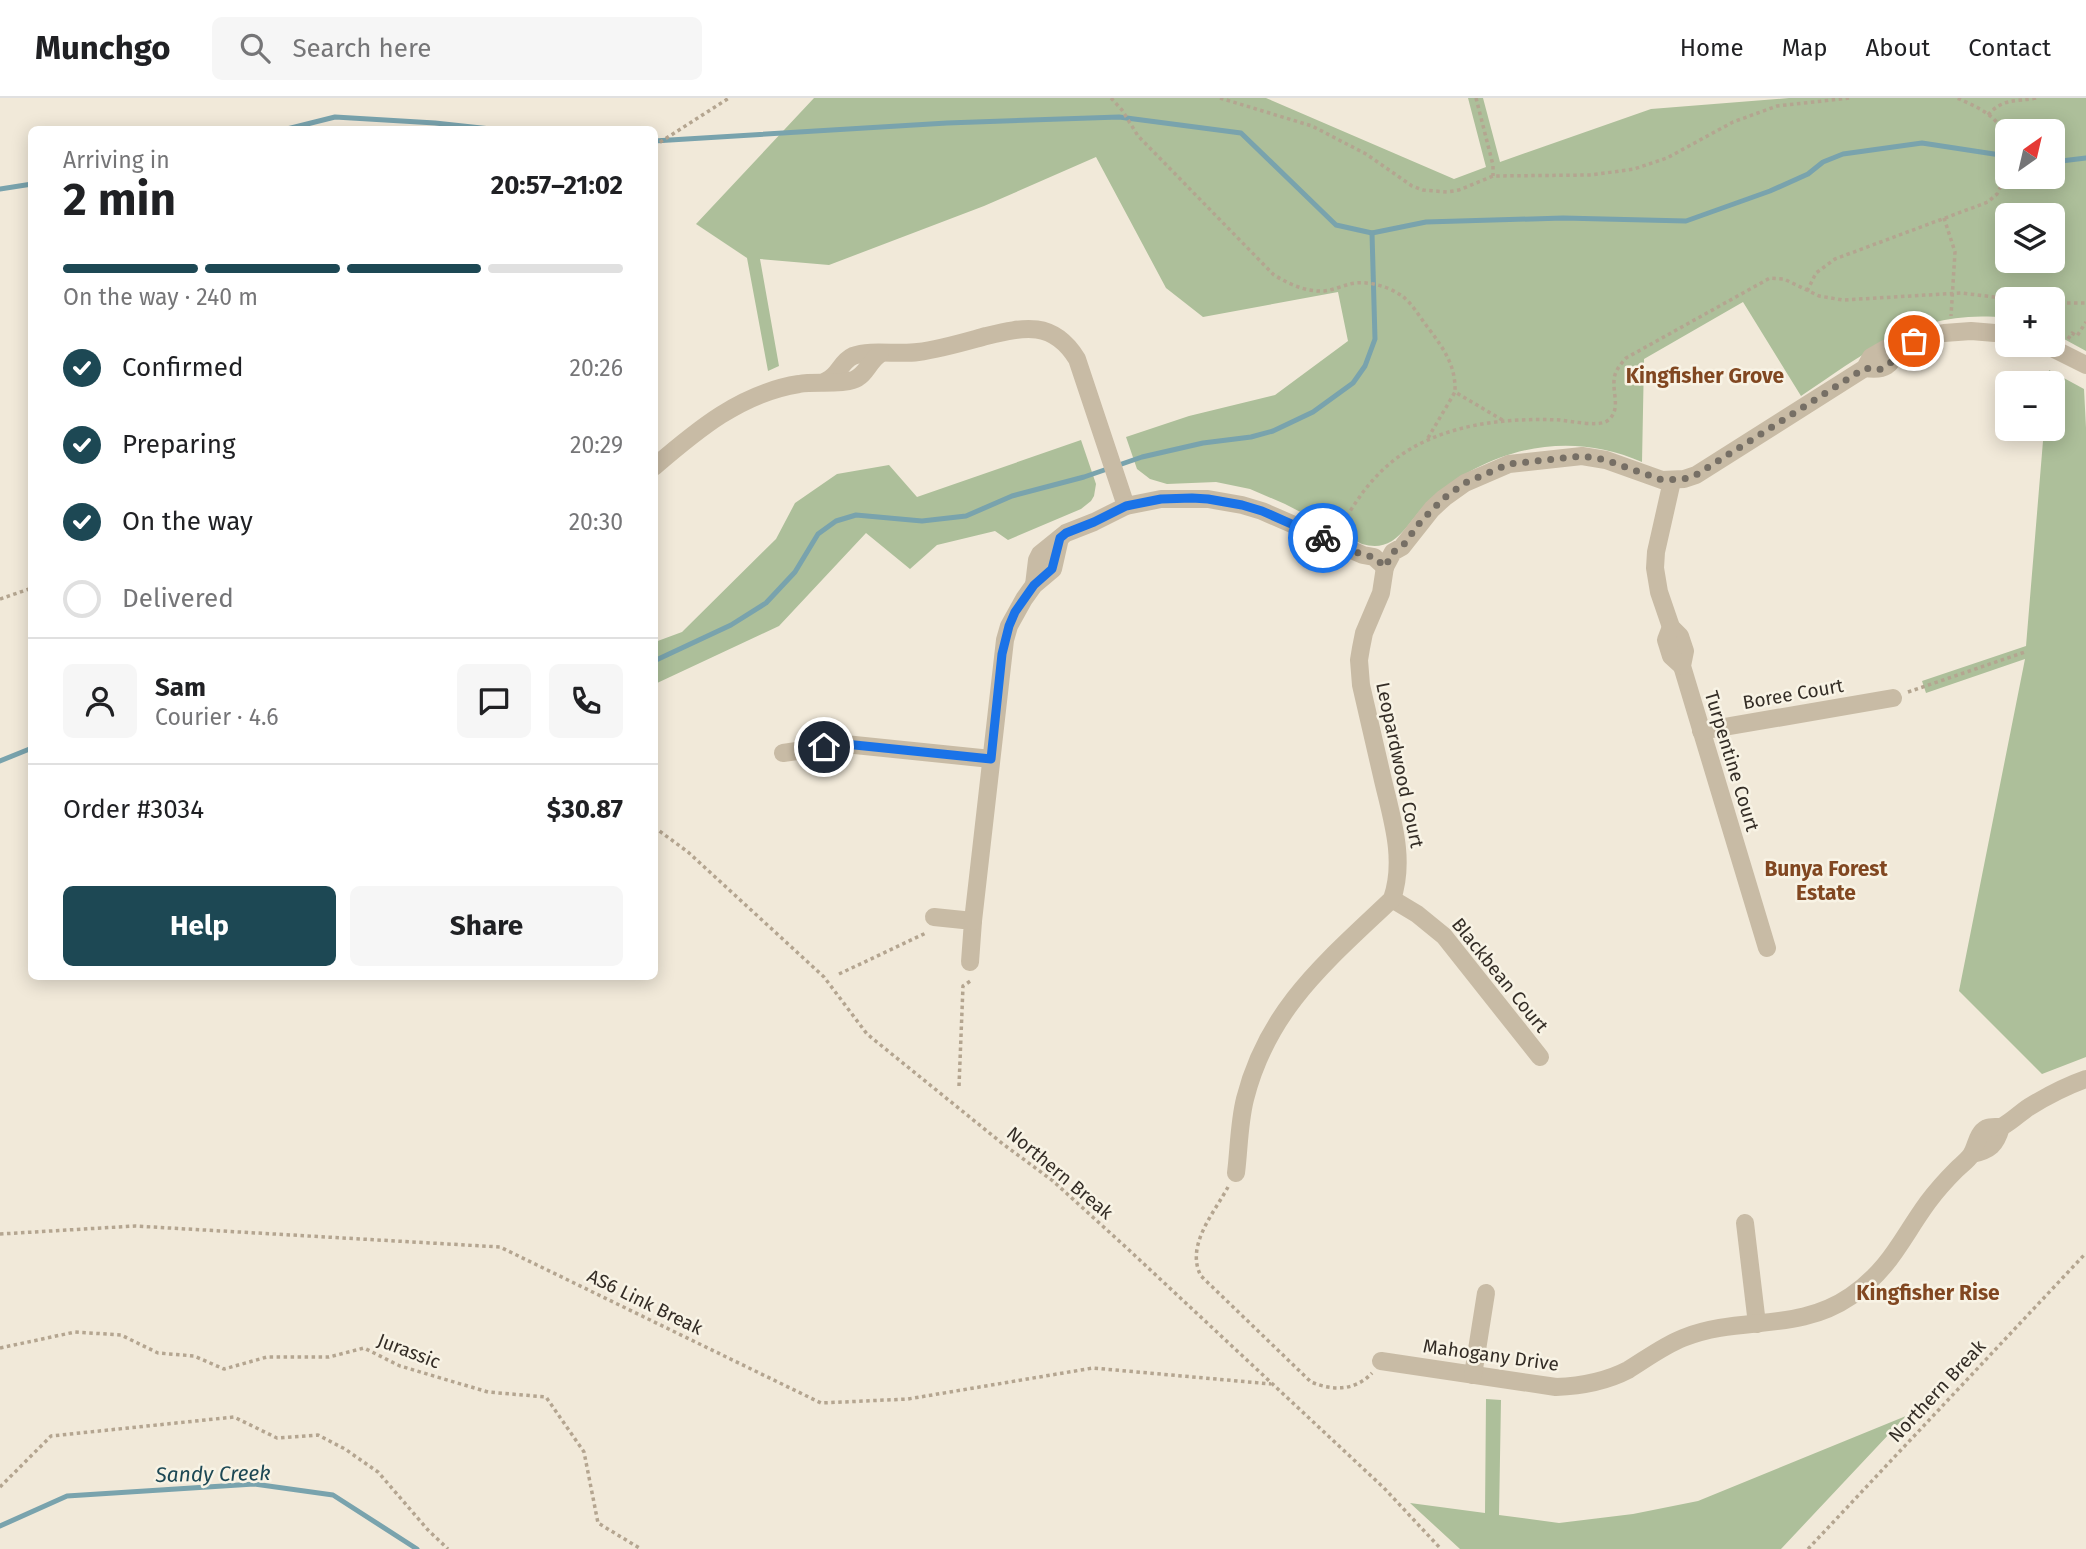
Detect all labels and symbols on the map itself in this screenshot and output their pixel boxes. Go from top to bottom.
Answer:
north arrow [1995,119,2065,189]
pin [1884,311,1944,371]
district label: Kingfisher Grove [1626,363,1785,389]
courier [1288,503,1358,573]
street label: Boree Court [1741,674,1845,714]
street label: Leopardwood Court [1371,680,1429,850]
street label: Turpentine Court [1700,688,1764,834]
pin [794,717,854,777]
district label: Bunya Forest Estate [1764,856,1889,906]
street label: Blackbean Court [1447,913,1553,1037]
street label: Northern Break [1002,1122,1118,1224]
street label: AS6 Link Break [583,1264,707,1340]
district label: Kingfisher Rise [1856,1280,2000,1306]
street label: Jurassic [374,1328,444,1374]
street label: Mahogany Drive [1421,1334,1561,1376]
street label: Northern Break [1884,1335,1991,1447]
water label: Sandy Creek [154,1460,271,1488]

